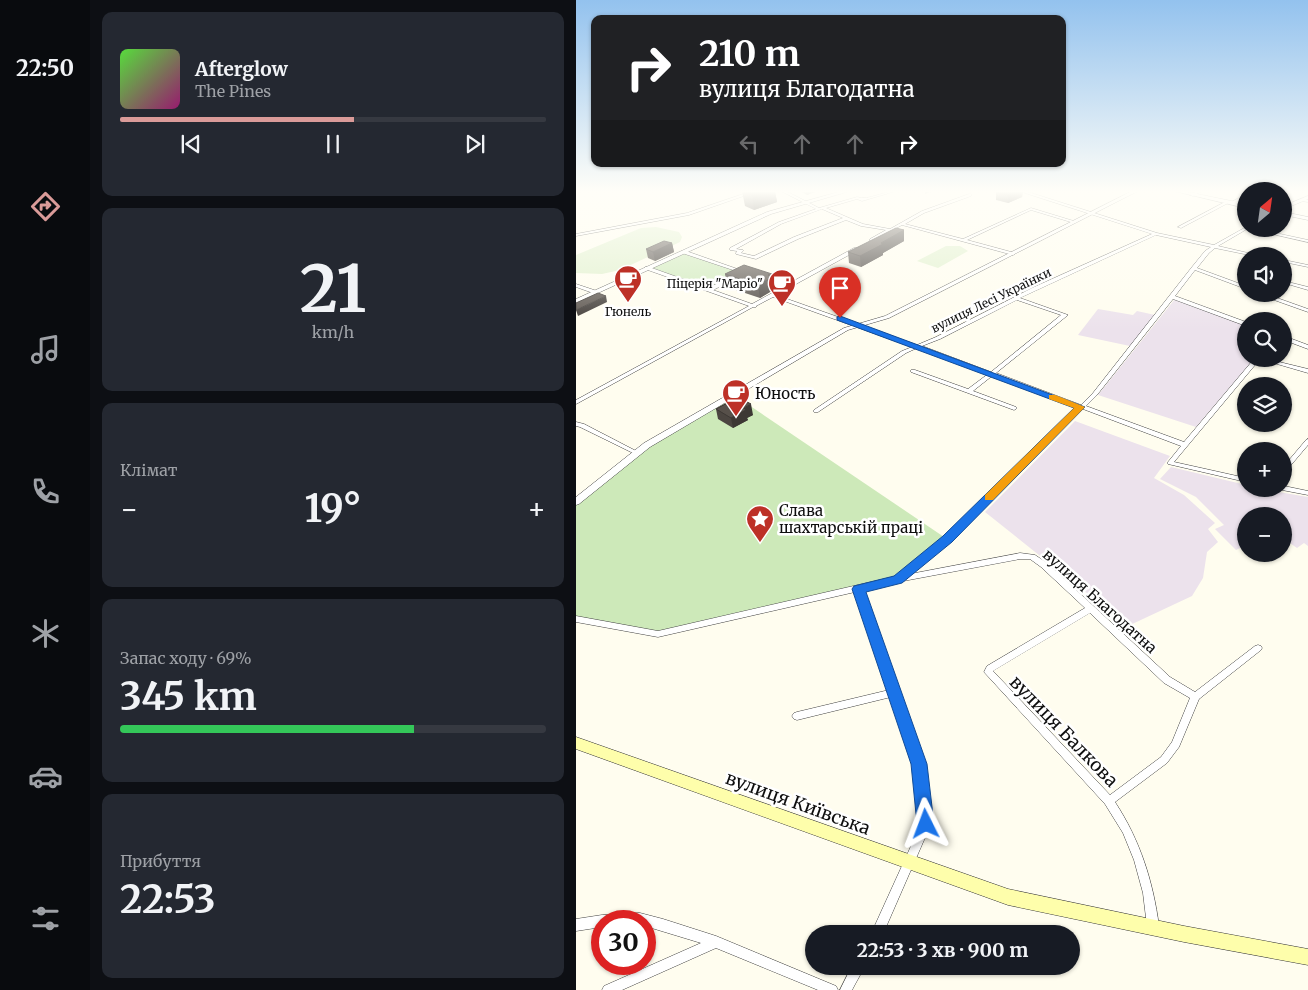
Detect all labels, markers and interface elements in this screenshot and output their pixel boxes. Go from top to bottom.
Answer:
text: 210 m [699,32,800,76]
icon: right [616,35,681,100]
text: 22:50 [16,54,74,82]
text: Afterglow [195,57,288,81]
text: вулиця Благодатна [699,75,915,103]
text: The Pines [195,81,271,101]
icon: previous [177,130,205,158]
icon: pause [319,130,347,158]
icon: next [461,130,489,158]
icon: left [735,130,763,158]
icon: ahead [788,130,816,158]
icon: ahead [841,130,869,158]
icon: right [894,130,922,158]
north arrow [1237,182,1292,238]
map controls [1237,182,1292,562]
icon: directions [28,189,63,224]
button: sound [1237,247,1292,302]
text: 21 [300,248,366,330]
cafe icon: Гюнель [613,264,643,303]
street label: вулиця Лесі Українки [929,264,1053,336]
pin [819,267,861,318]
cafe icon: Піцерія "Маріо" [767,268,797,307]
icon: arrive [826,274,854,302]
place label: Піцерія "Маріо" [667,276,763,291]
place label: Гюнель [605,304,651,319]
button: search [1237,312,1292,367]
text: km/h [312,322,354,342]
icon: music [28,332,63,367]
button: layers [1237,377,1292,432]
cafe icon: Юность [721,378,751,417]
place label: Юность [755,384,816,403]
button: + [1237,442,1292,497]
text: Клімат [120,460,177,480]
icon: phone [28,474,63,509]
text: 19° [305,485,362,532]
text: − [120,491,139,527]
text: + [527,491,546,527]
place label: Слава шахтарській праці [779,501,923,537]
place icon: Слава шахтарській праці [745,504,775,543]
button: − [1237,507,1292,562]
street label: вулиця Благодатна [1039,545,1161,657]
icon: climate [28,616,63,651]
text: Запас ходу · 69% [120,648,252,668]
street label: вулиця Балкова [1005,670,1123,792]
text: 345 km [120,673,257,720]
icon: car [28,759,63,794]
street label: вулиця Київська [722,766,874,840]
position arrow [899,797,951,849]
text: Прибуття [120,851,201,871]
text: 22:53 [120,876,216,923]
icon: filters [28,901,63,936]
speed limit sign: 30 [591,910,656,975]
text: 22:53 · 3 хв · 900 m [857,938,1028,962]

